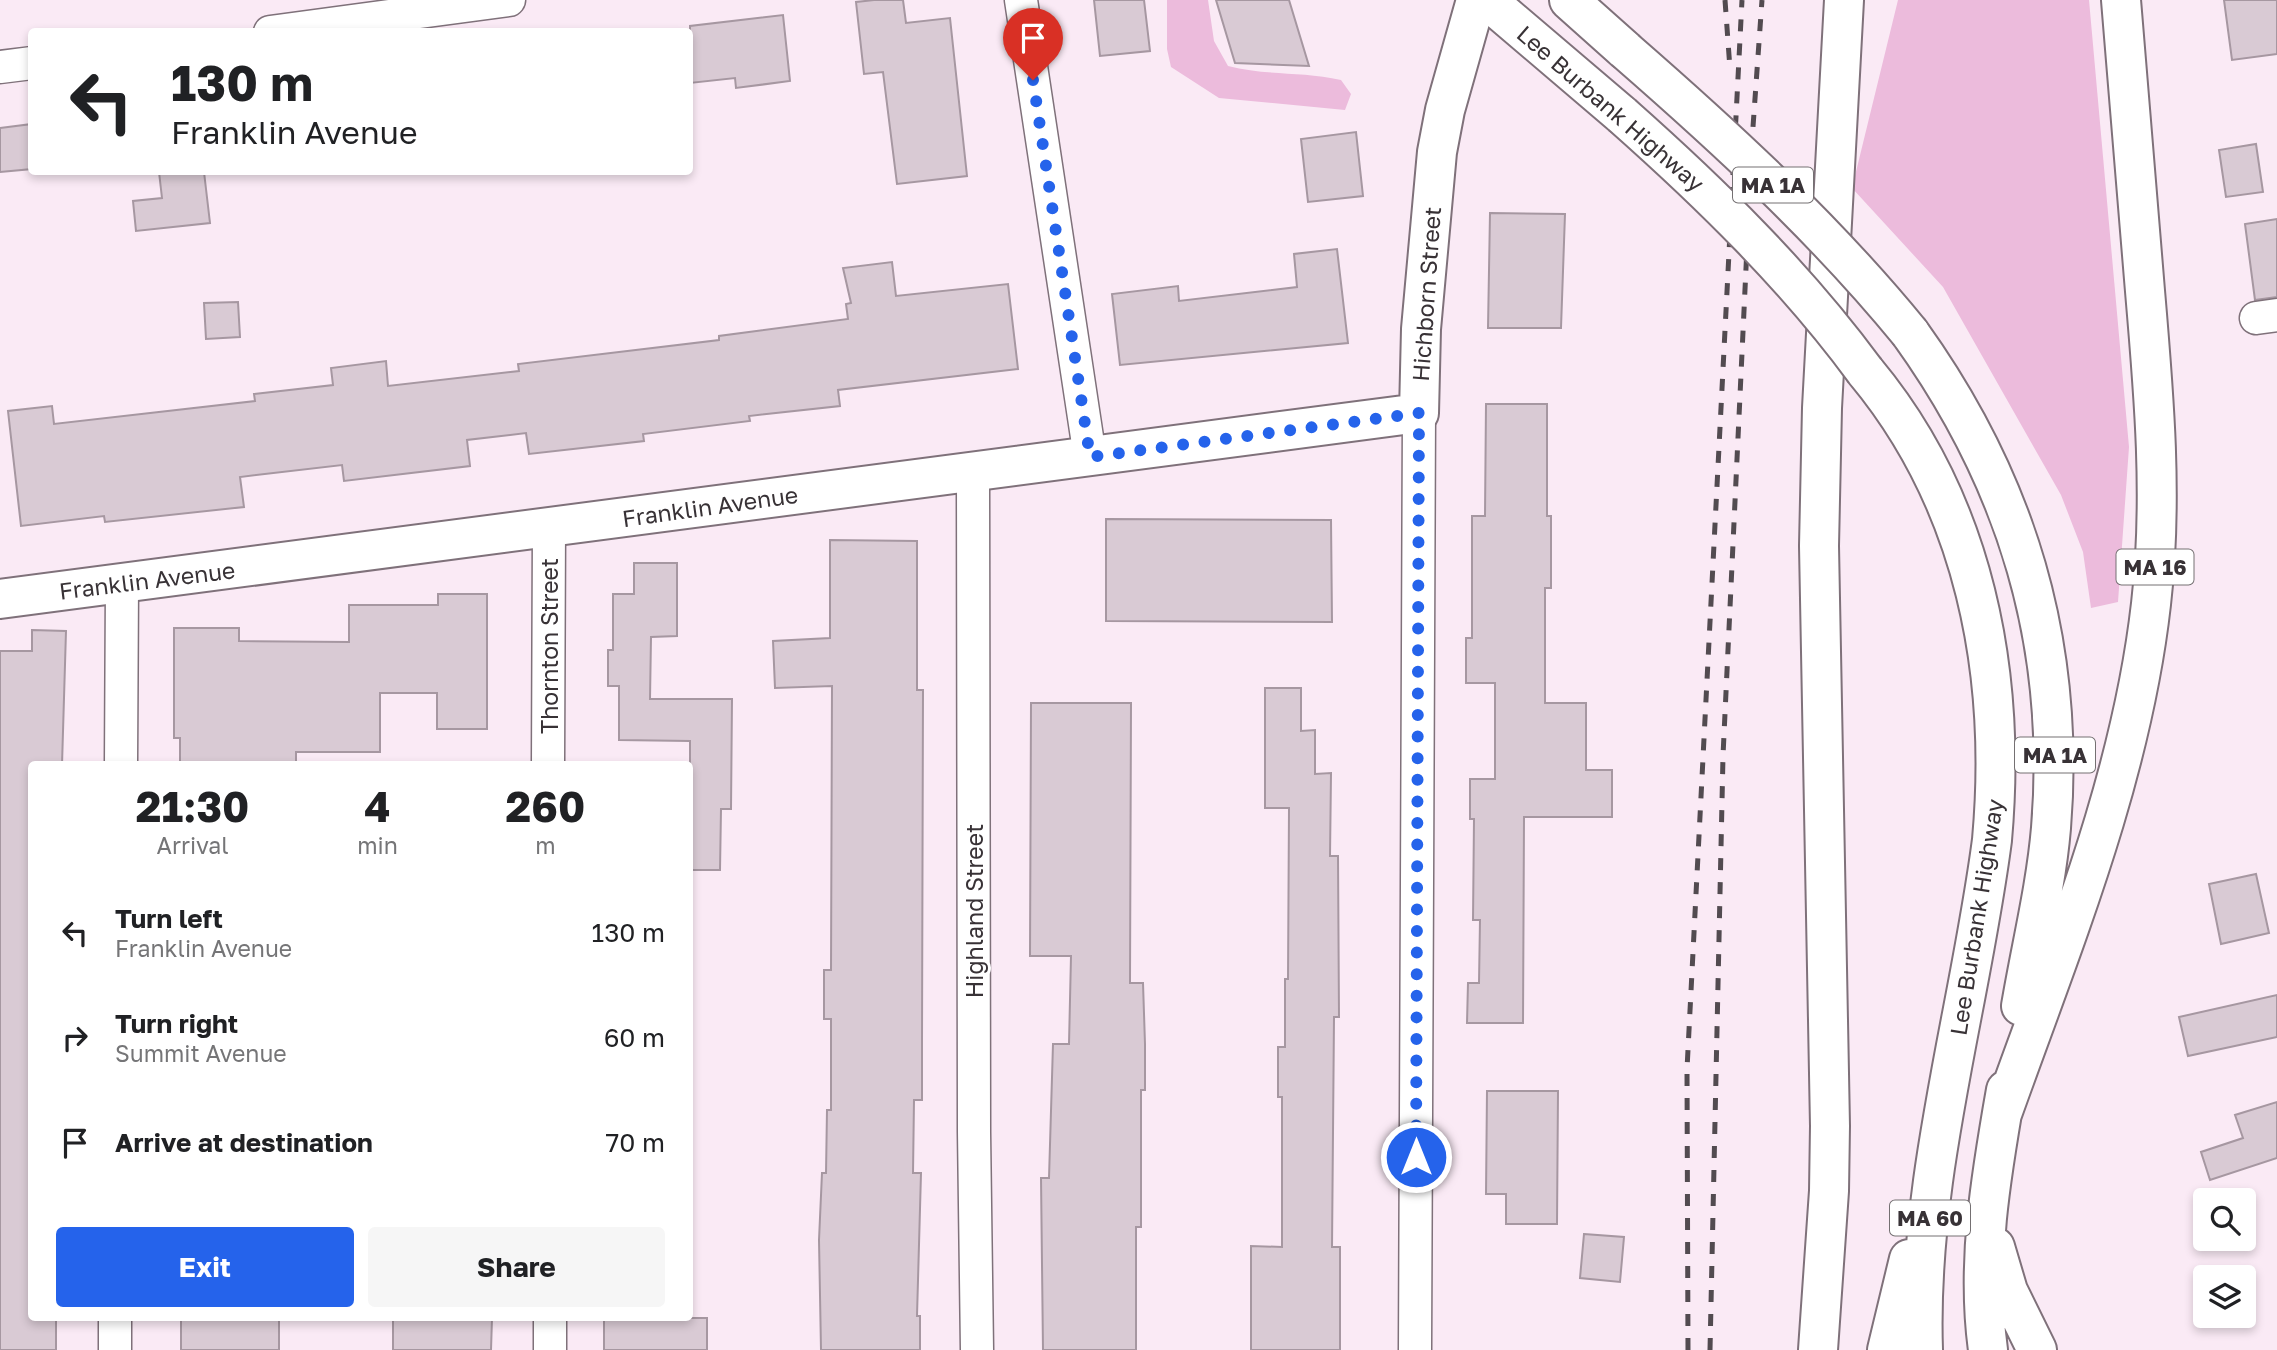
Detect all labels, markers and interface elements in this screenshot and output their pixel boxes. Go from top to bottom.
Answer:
pin [1003,8,1063,80]
icon: arrive [1014,19,1052,57]
street label: Lee Burbank Highway [1512,19,1710,197]
text: 130 m [171,53,313,112]
icon: left [56,56,147,147]
text: Franklin Avenue [171,113,418,151]
road number: MA 1A [1733,168,1813,202]
street label: Hichborn Street [1406,206,1446,382]
street label: Franklin Avenue [620,480,800,532]
road number: MA 16 [2116,550,2194,584]
street label: Franklin Avenue [57,555,237,605]
street label: Thornton Street [535,558,563,734]
road number: MA 1A [2015,738,2095,772]
text: 21:30 [136,781,249,831]
text: 4 [364,781,391,831]
text: 260 [506,781,585,831]
street label: Lee Burbank Highway [1943,797,2009,1037]
street label: Highland Street [960,824,988,998]
text: Arrival [157,831,229,859]
text: min [357,831,398,859]
text: m [535,831,556,859]
text: Turn left [115,903,223,934]
icon: left [56,914,94,952]
text: 130 m [592,917,665,948]
text: Franklin Avenue [115,934,292,962]
text: Turn right [115,1008,238,1039]
icon: right [56,1019,94,1057]
text: 60 m [604,1022,665,1053]
text: Summit Avenue [115,1039,287,1067]
position arrow [1379,1120,1453,1194]
icon: arrive [56,1124,94,1162]
text: Arrive at destination [115,1127,373,1158]
text: 70 m [606,1127,665,1158]
map controls [2193,1188,2256,1328]
button: search [2193,1188,2256,1251]
road number: MA 60 [1890,1200,1970,1236]
button: Exit [56,1227,354,1307]
button: Share [368,1227,665,1307]
button: layers [2193,1265,2256,1328]

